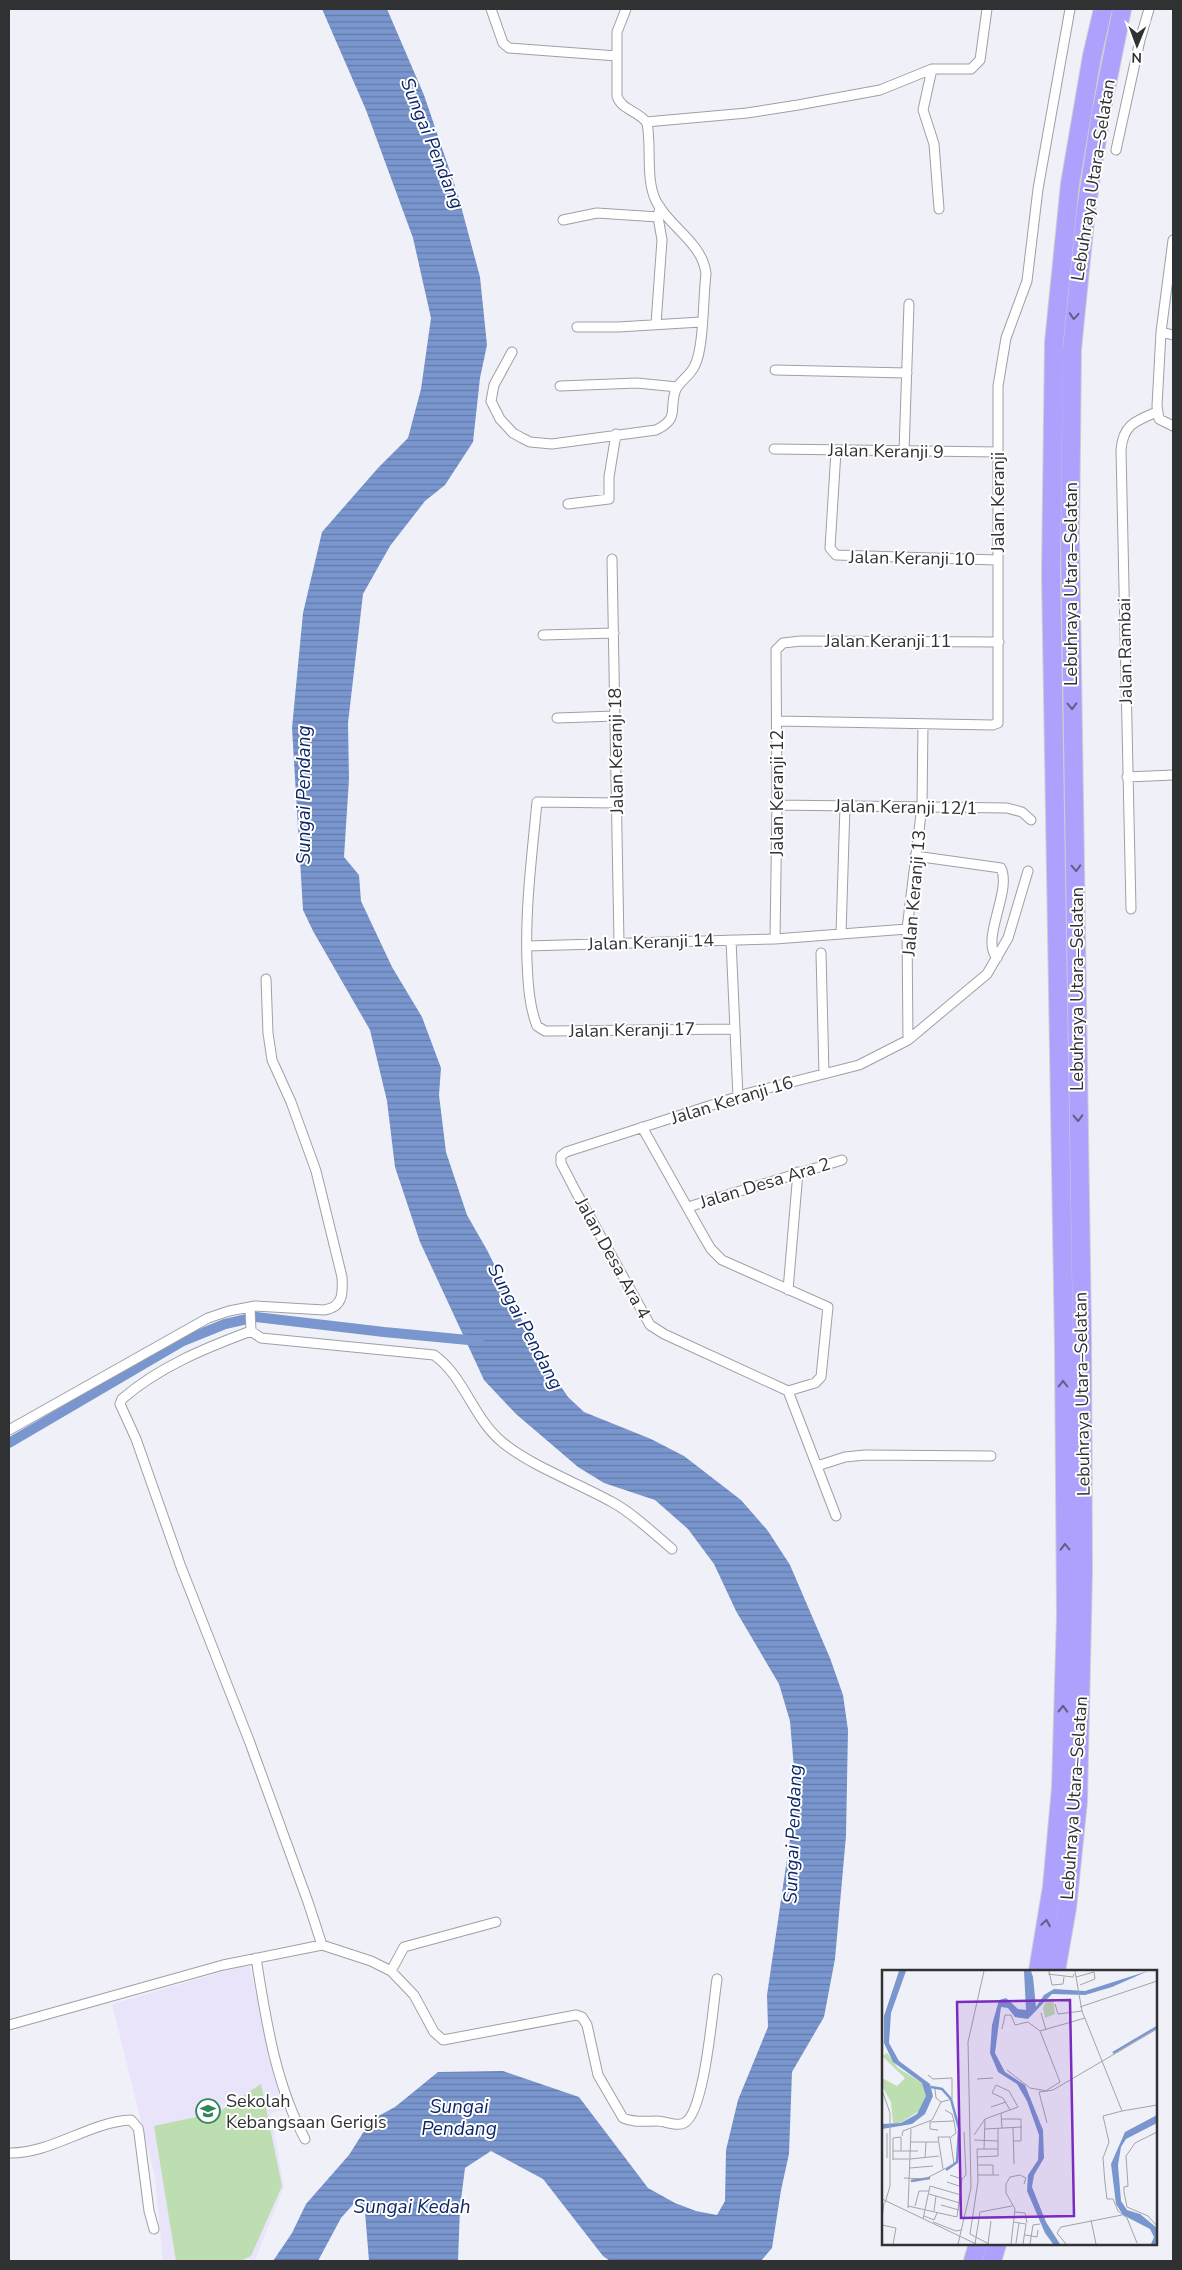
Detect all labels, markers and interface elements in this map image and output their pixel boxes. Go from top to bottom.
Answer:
north arrow [1112,20,1162,70]
text: N [1131,48,1142,67]
water label: Sungai Pendang [394,74,470,213]
street label: Lebuhraya Utara–Selatan [1065,77,1121,283]
one-way arrow [1069,312,1080,320]
street label: Jalan Keranji 9 [827,438,944,464]
street label: Jalan Keranji [986,452,1010,553]
street label: Lebuhraya Utara–Selatan [1059,482,1083,686]
street label: Jalan Keranji 10 [848,545,975,571]
street label: Jalan Rambai [1112,598,1138,705]
street label: Jalan Keranji 11 [824,629,951,653]
street label: Jalan Keranji 18 [603,688,629,815]
one-way arrow [1067,702,1077,710]
water label: Sungai Pendang [291,725,317,865]
street label: Jalan Keranji 12 [765,730,789,857]
street label: Jalan Keranji 12/1 [834,794,977,820]
street label: Jalan Keranji 13 [896,829,931,958]
one-way arrow [1070,865,1081,873]
street label: Lebuhraya Utara–Selatan [1065,887,1089,1091]
street label: Jalan Keranji 14 [586,928,715,956]
street label: Jalan Keranji 17 [568,1017,695,1043]
street label: Jalan Keranji 16 [667,1070,796,1130]
one-way arrow [1073,1115,1083,1123]
street label: Jalan Desa Ara 2 [696,1152,833,1215]
street label: Jalan Desa Ara 4 [569,1192,656,1323]
water label: Sungai Pendang [481,1259,569,1394]
street label: Lebuhraya Utara–Selatan [1068,1292,1096,1496]
one-way arrow [1058,1380,1069,1388]
one-way arrow [1060,1542,1070,1550]
street label: Lebuhraya Utara–Selatan [1055,1695,1093,1901]
one-way arrow [1058,1705,1068,1712]
water label: Sungai Pendang [778,1764,808,1904]
one-way arrow [1040,1919,1051,1927]
inset map [882,1970,1157,2245]
place label: Sekolah Kebangsaan Gerigis [226,2089,387,2134]
water label: Sungai Pendang [421,2094,497,2142]
school or university icon: Sekolah Kebangsaan Gerigis [195,2098,221,2124]
water label: Sungai Kedah [353,2194,471,2220]

